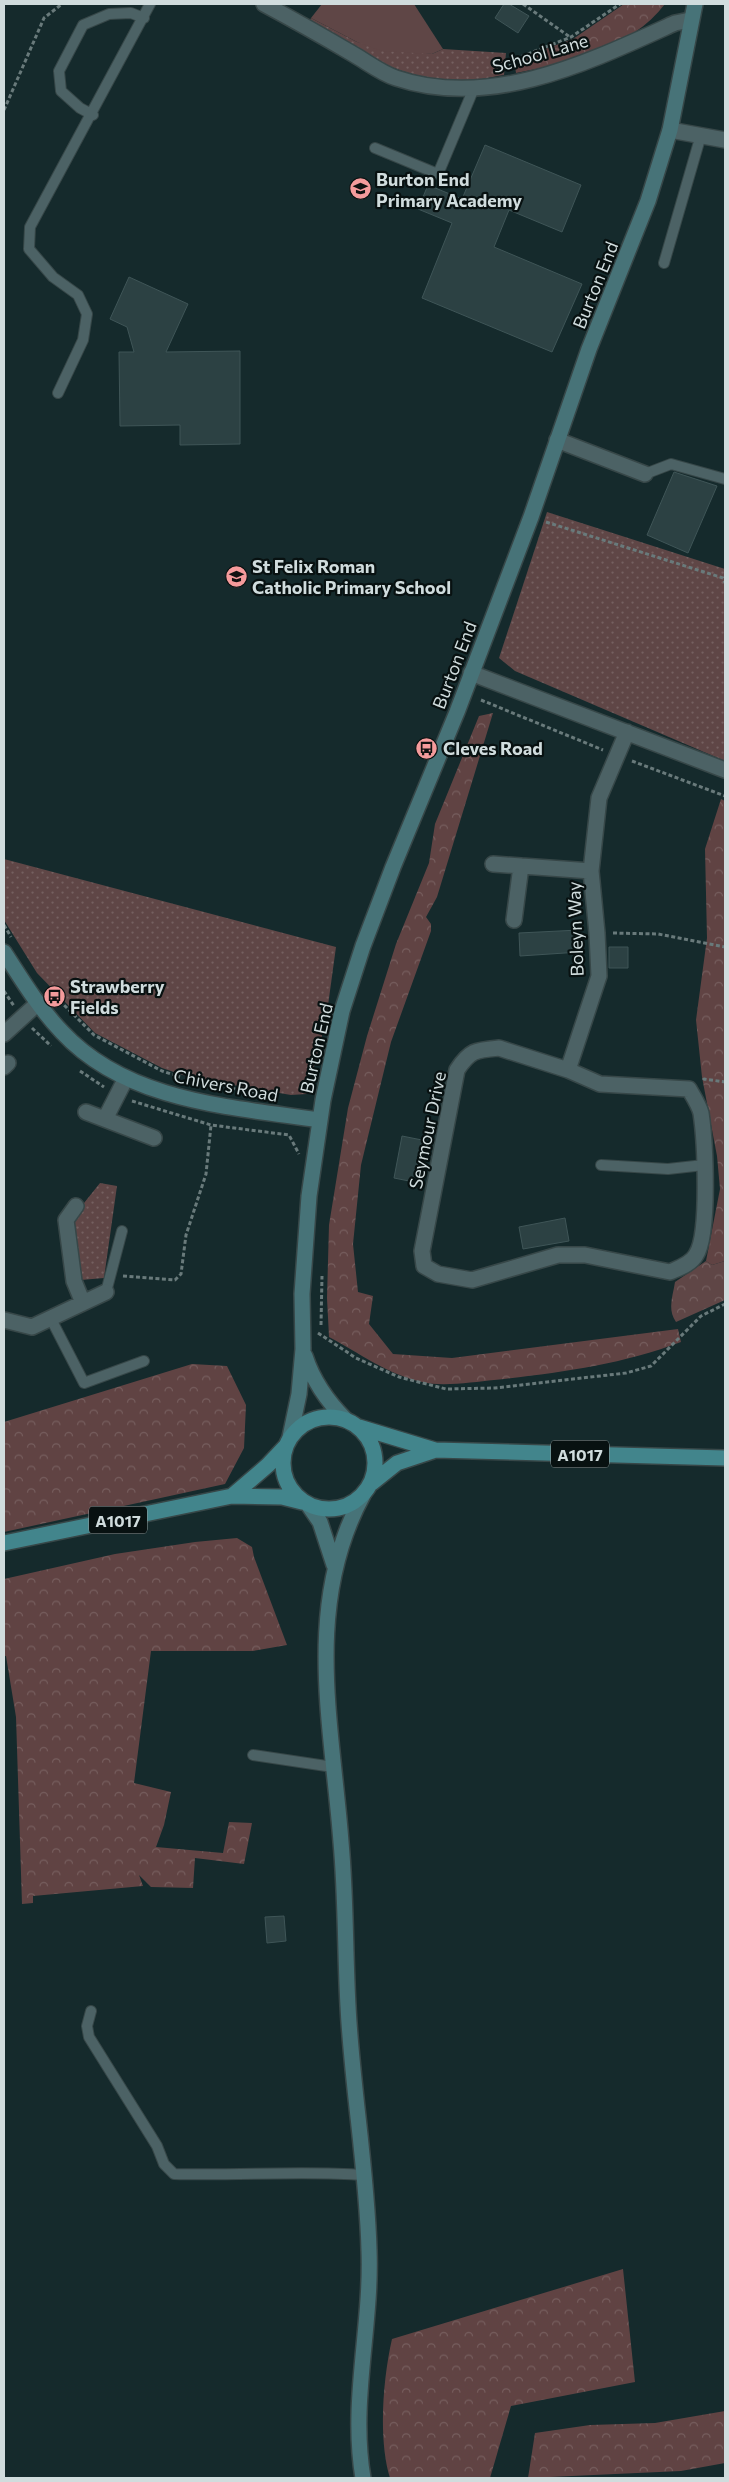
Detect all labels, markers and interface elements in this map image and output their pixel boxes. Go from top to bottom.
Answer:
street label: School Lane [489,29,591,77]
place label: Burton End Primary Academy [376,168,522,211]
school or university icon: Burton End Primary Academy [348,177,372,201]
street label: Burton End [568,238,622,332]
place label: St Felix Roman Catholic Primary School [252,555,451,598]
school or university icon: St Felix Roman Catholic Primary School [224,564,248,588]
street label: Burton End [427,618,481,712]
bus stop icon: Cleves Road [415,736,439,760]
place label: Cleves Road [443,737,543,759]
street label: Boleyn Way [562,881,588,977]
place label: Strawberry Fields [70,975,165,1018]
bus stop icon: Strawberry Fields [42,984,66,1008]
street label: Burton End [295,1001,337,1095]
street label: Chivers Road [172,1064,280,1106]
street label: Seymour Drive [404,1069,450,1191]
road number: A1017 [551,1440,609,1468]
road number: A1017 [89,1506,147,1534]

